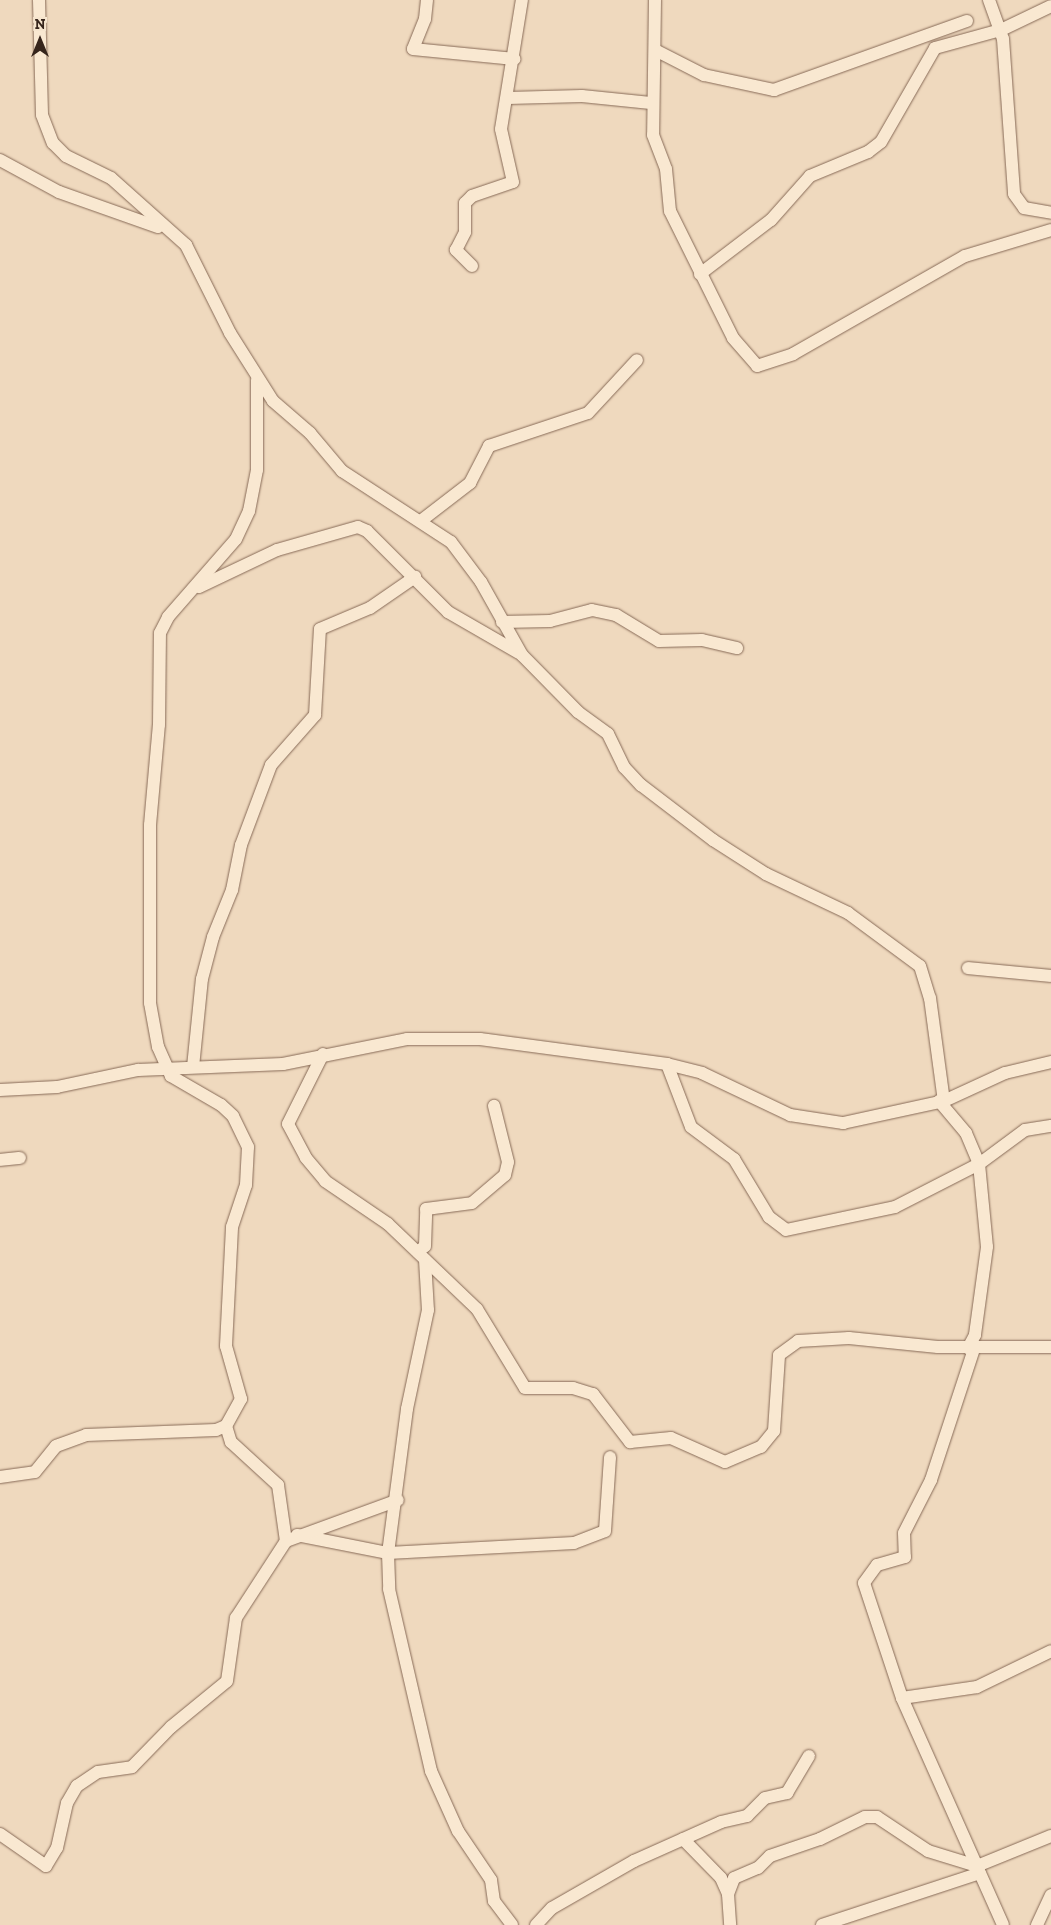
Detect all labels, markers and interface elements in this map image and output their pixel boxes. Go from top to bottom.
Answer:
north arrow [15,15,65,65]
text: N [35,16,45,33]

